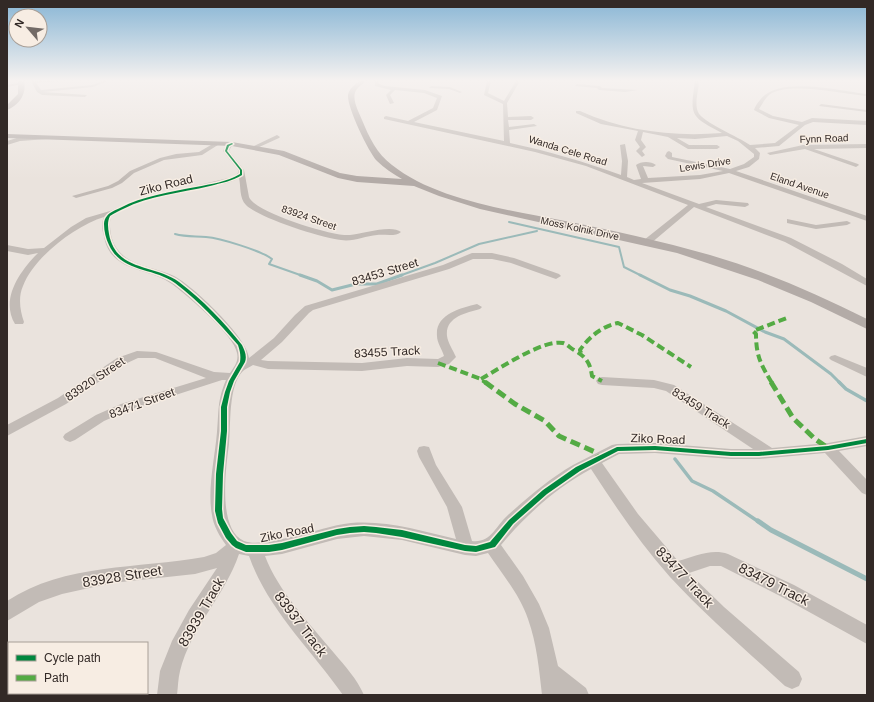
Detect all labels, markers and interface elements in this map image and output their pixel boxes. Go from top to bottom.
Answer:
north arrow [8,8,48,48]
text: N [12,17,26,30]
street label: Fynn Road [799,132,849,145]
street label: Wanda Cele Road [527,133,608,168]
street label: Lewis Drive [679,155,732,174]
street label: Eland Avenue [769,170,831,201]
street label: Ziko Road [138,172,194,198]
street label: 83924 Street [280,203,338,232]
street label: Moss Kolnik Drive [540,215,621,242]
street label: 83453 Street [350,255,421,289]
street label: 83455 Track [354,343,421,361]
street label: 83920 Street [63,354,128,404]
street label: 83471 Street [107,384,177,421]
street label: 83459 Track [669,385,734,432]
street label: Ziko Road [630,431,686,447]
street label: Ziko Road [259,521,315,545]
street label: 83477 Track [653,543,718,611]
street label: 83479 Track [736,559,813,609]
street label: 83928 Street [81,562,163,590]
street label: 83939 Track [175,574,228,649]
street label: 83937 Track [271,588,331,660]
legend [8,642,148,694]
text: Cycle path [44,651,101,665]
text: Path [44,671,69,685]

